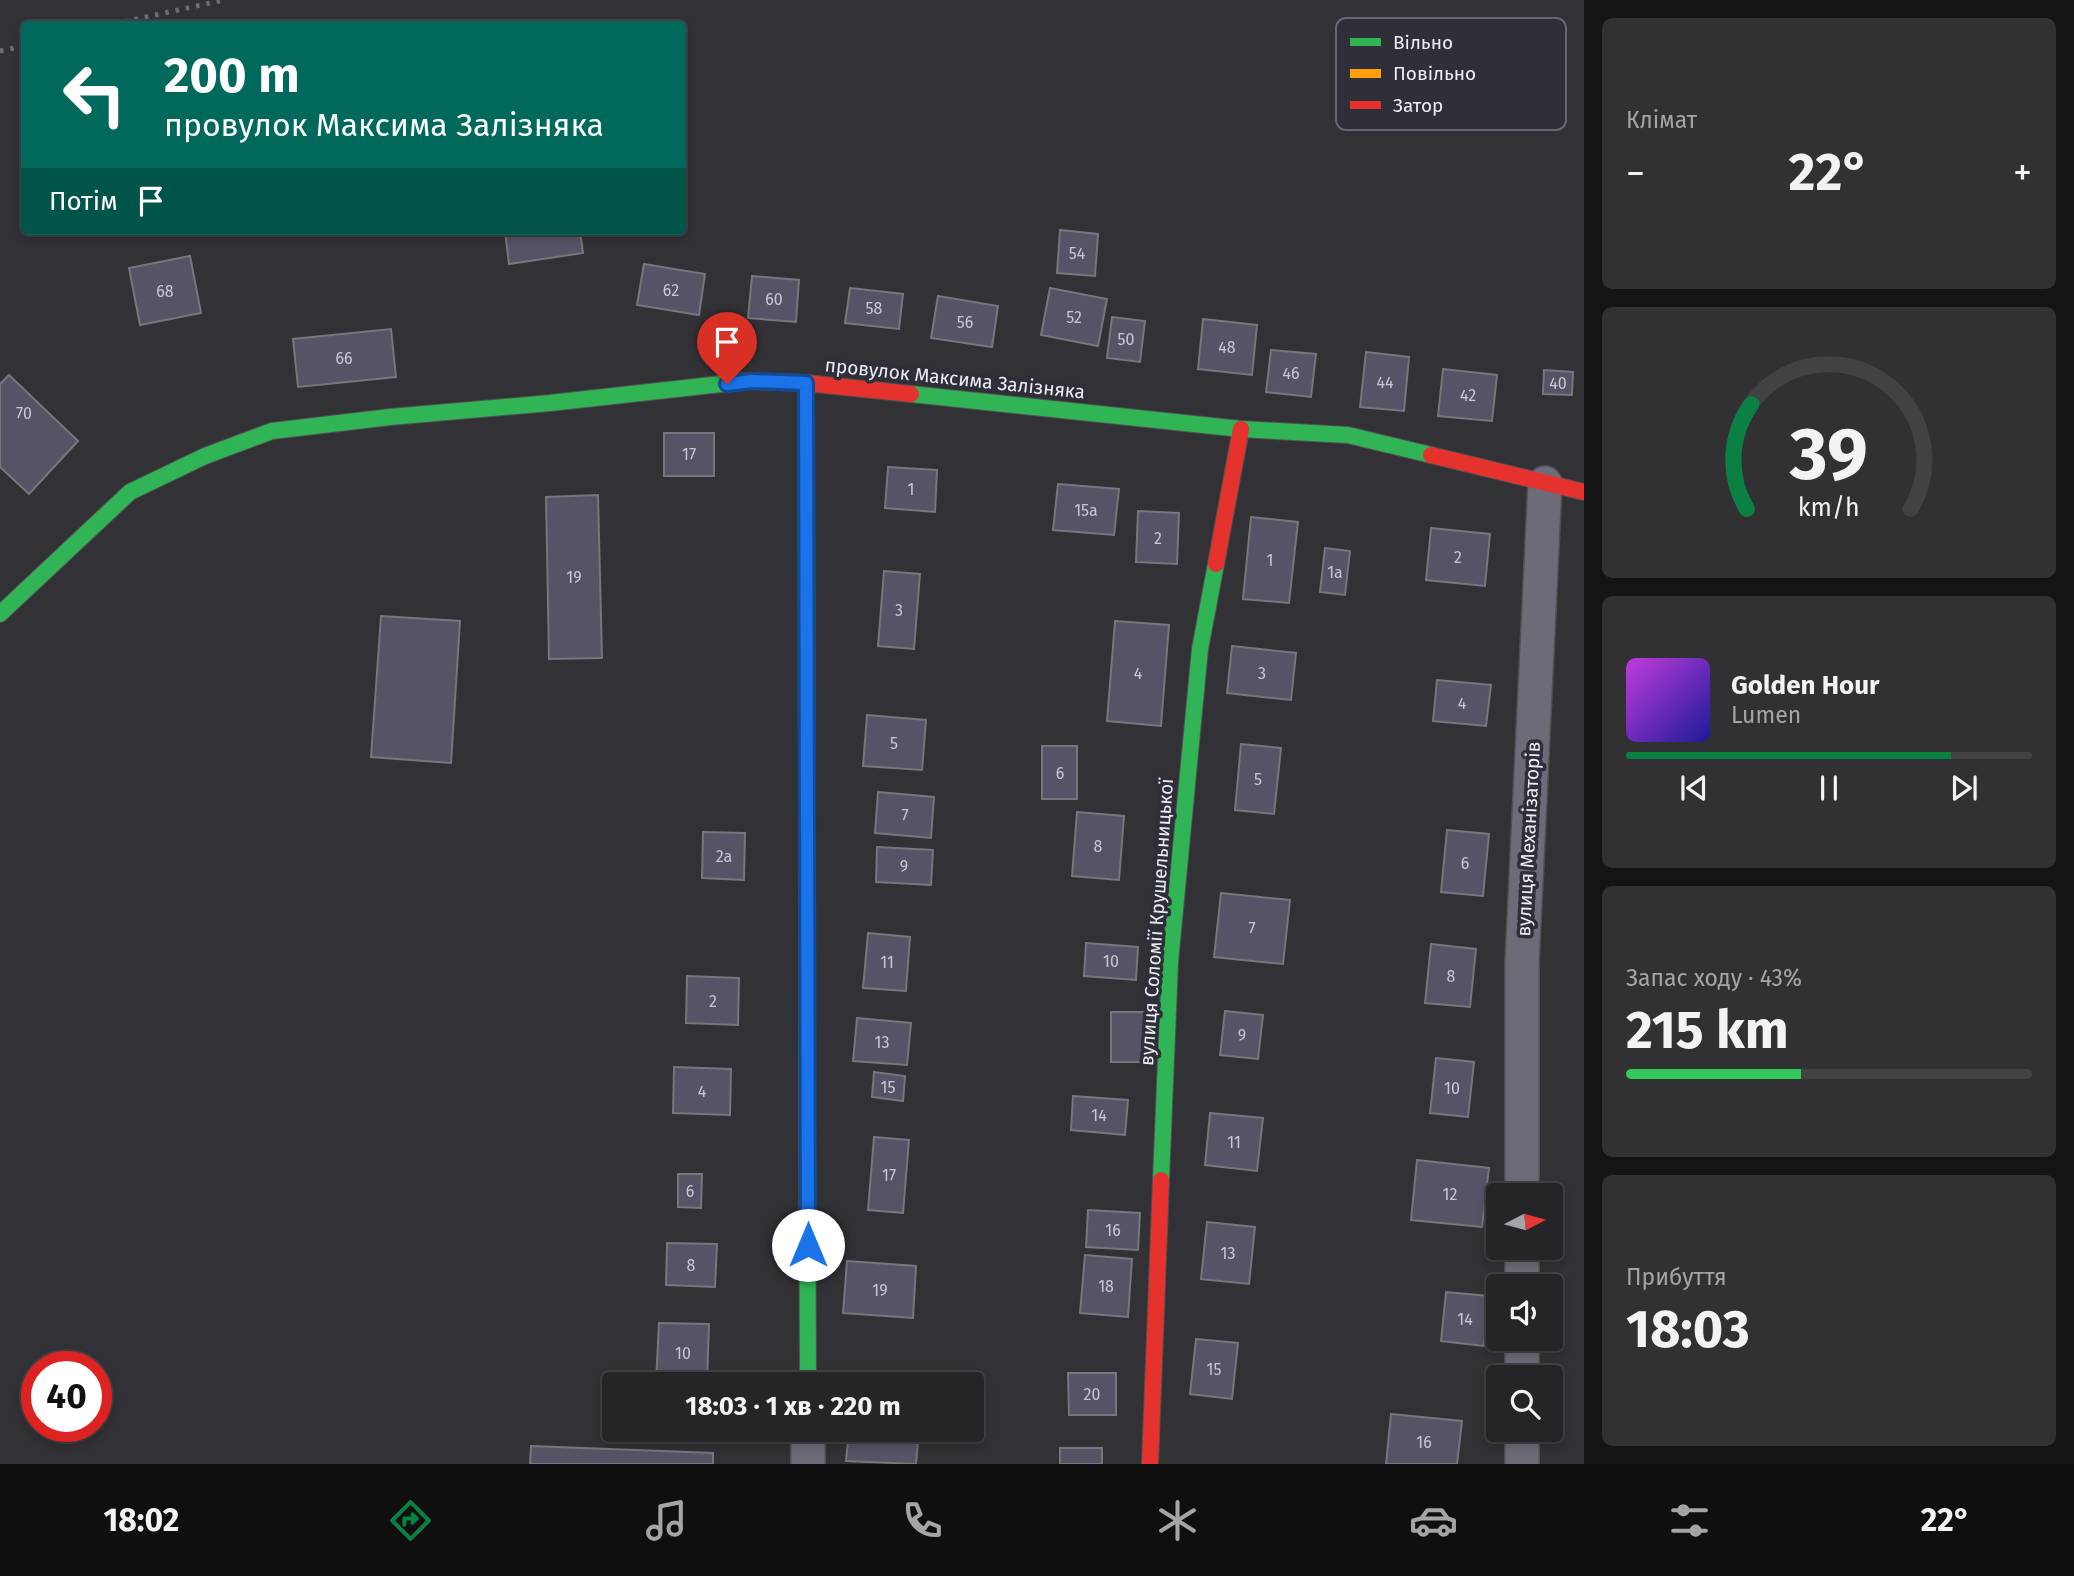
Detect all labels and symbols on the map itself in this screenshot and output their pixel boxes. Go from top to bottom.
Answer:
legend [1336,18,1566,130]
text: Вільно [1393,31,1453,54]
text: Повільно [1393,62,1476,85]
text: Затор [1393,94,1443,117]
house number: 54 [1069,244,1086,263]
house number: 62 [663,281,679,300]
house number: 68 [156,282,174,301]
house number: 60 [765,290,783,309]
house number: 58 [866,299,883,318]
house number: 52 [1066,308,1082,327]
pin [697,312,757,384]
house number: 56 [957,313,973,332]
house number: 50 [1118,330,1135,349]
house number: 48 [1218,338,1236,357]
house number: 66 [335,349,353,368]
street label: провулок Максима Залізняка [824,353,1086,404]
house number: 46 [1282,364,1300,383]
house number: 44 [1376,373,1394,392]
house number: 40 [1549,374,1567,393]
house number: 42 [1460,386,1476,405]
house number: 70 [16,404,32,423]
house number: 17 [682,445,696,464]
house number: 1 [908,480,914,499]
house number: 15а [1074,501,1098,520]
house number: 2 [1154,529,1162,548]
house number: 2 [1454,548,1462,567]
house number: 1 [1267,551,1273,570]
house number: 1а [1327,563,1343,582]
house number: 19 [566,568,582,587]
house number: 3 [895,601,903,620]
house number: 4 [1134,664,1143,683]
house number: 3 [1258,664,1266,683]
house number: 4 [1458,694,1467,713]
house number: 5 [890,734,898,753]
street label: вулиця Механізаторів [1512,741,1545,937]
house number: 6 [1056,764,1064,783]
house number: 5 [1254,770,1262,789]
street label: вулиця Соломії Крушельницької [1135,777,1178,1067]
house number: 7 [901,806,909,825]
house number: 8 [1094,837,1103,856]
house number: 2а [716,847,732,866]
house number: 6 [1461,854,1469,873]
house number: 9 [900,857,908,876]
house number: 7 [1248,919,1256,938]
house number: 10 [1103,952,1119,971]
house number: 11 [880,953,894,972]
house number: 8 [1447,967,1456,986]
house number: 2 [709,992,717,1011]
house number: 9 [1238,1026,1246,1045]
house number: 13 [875,1033,889,1052]
house number: 15 [881,1078,895,1097]
house number: 10 [1444,1079,1460,1098]
house number: 4 [698,1082,707,1101]
house number: 14 [1091,1106,1107,1125]
house number: 11 [1227,1133,1241,1152]
house number: 17 [882,1166,896,1185]
house number: 6 [686,1182,694,1201]
north arrow [1486,1183,1563,1260]
house number: 12 [1443,1185,1457,1204]
position arrow [771,1208,845,1282]
house number: 16 [1105,1221,1121,1240]
house number: 13 [1221,1244,1235,1263]
house number: 8 [687,1256,696,1275]
house number: 18 [1098,1277,1114,1296]
house number: 19 [872,1281,888,1300]
house number: 14 [1457,1310,1473,1329]
house number: 10 [675,1344,691,1363]
speed limit sign: 40 [21,1351,112,1442]
house number: 15 [1207,1360,1221,1379]
house number: 20 [1084,1385,1100,1404]
house number: 16 [1416,1433,1432,1452]

